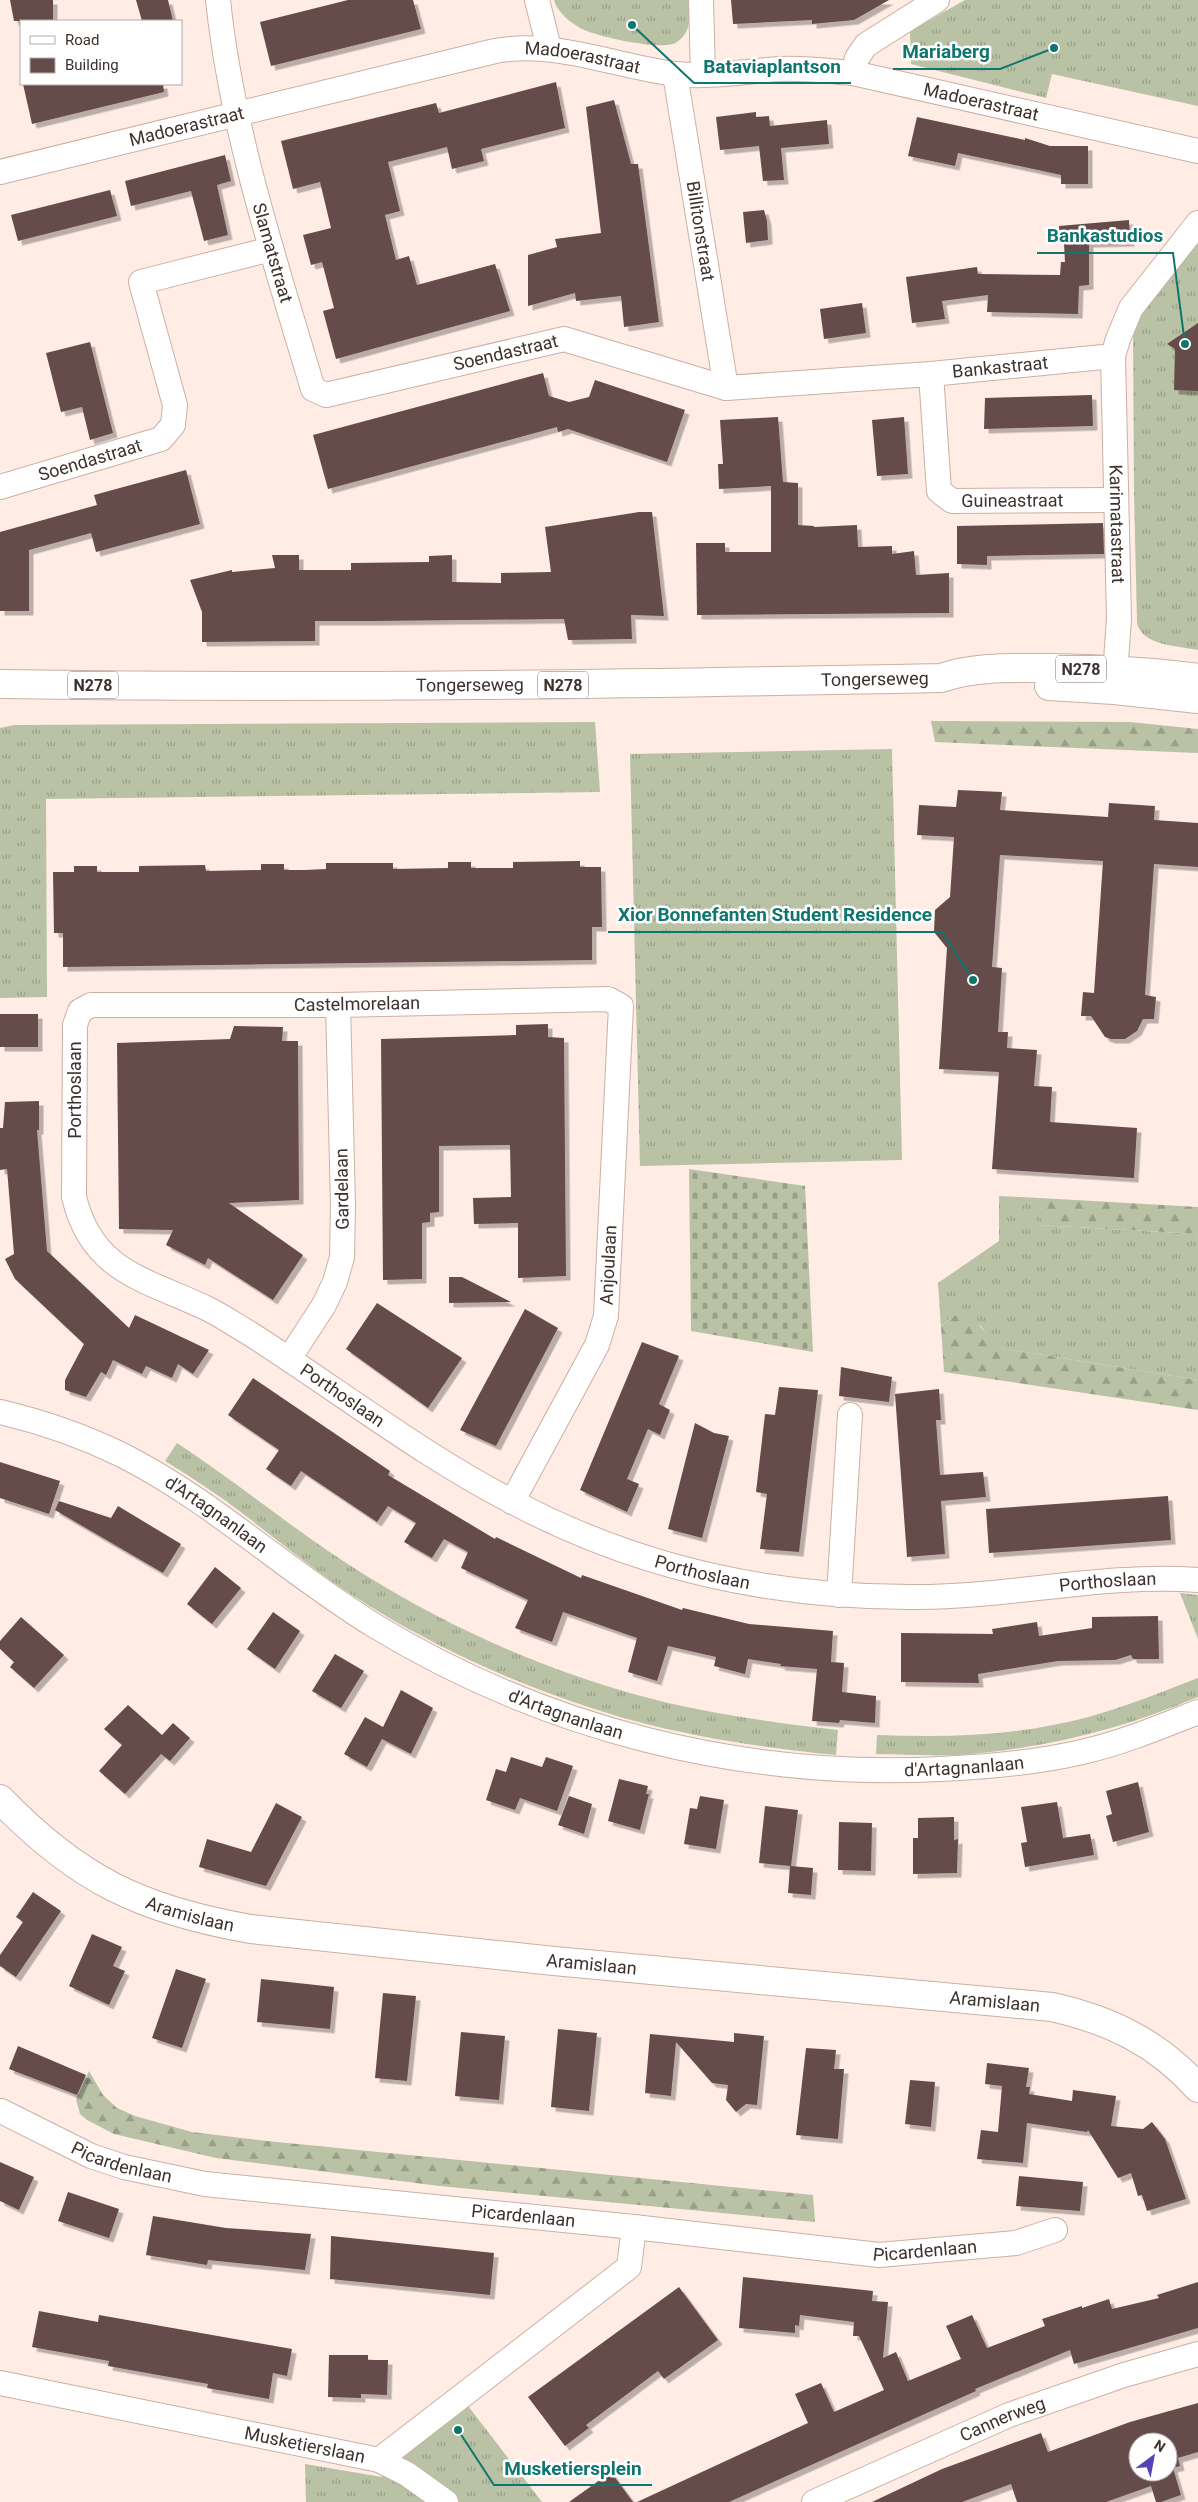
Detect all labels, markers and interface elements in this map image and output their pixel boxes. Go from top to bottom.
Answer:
legend [20,20,182,85]
text: Road [65,31,99,49]
callout: Mariaberg [893,35,1000,69]
street label: Madoerastraat [524,37,643,78]
text: Mariaberg [902,40,990,63]
callout: Bataviaplantson [694,49,851,83]
text: Bataviaplantson [703,55,841,78]
text: Building [65,56,119,74]
street label: Madoerastraat [922,78,1041,125]
street label: Madoerastraat [127,102,246,150]
street label: Billitonstraat [683,179,719,283]
street label: Slamatstraat [249,201,297,305]
callout: Bankastudios [1037,219,1173,253]
text: Bankastudios [1047,224,1163,247]
street label: Soendastraat [451,330,560,375]
street label: Bankastraat [951,351,1049,382]
street label: Soendastraat [36,434,144,485]
street label: Karimatastraat [1105,464,1129,584]
street label: Guineastraat [961,489,1064,511]
road number: N278 [1056,656,1106,682]
street label: Tongerseweg [821,667,929,690]
road number: N278 [68,672,118,698]
road number: N278 [538,672,588,698]
street label: Tongerseweg [416,674,524,696]
callout: Xior Bonnefanten Student Residence [608,898,942,932]
text: Xior Bonnefanten Student Residence [618,903,932,926]
street label: Castelmorelaan [294,992,420,1015]
street label: Porthoslaan [64,1041,85,1139]
street label: Gardelaan [330,1148,353,1230]
street label: Anjoulaan [596,1224,620,1305]
street label: Porthoslaan [297,1359,389,1431]
street label: d'Artagnanlaan [161,1471,272,1557]
street label: Porthoslaan [652,1550,752,1593]
street label: Porthoslaan [1058,1568,1156,1596]
street label: d'Artagnanlaan [506,1684,626,1743]
street label: d'Artagnanlaan [904,1751,1025,1780]
street label: Aramislaan [143,1891,236,1936]
street label: Aramislaan [545,1949,638,1979]
street label: Aramislaan [949,1987,1041,2016]
street label: Picardenlaan [68,2137,174,2187]
street label: Picardenlaan [470,2200,576,2231]
street label: Picardenlaan [872,2235,978,2266]
street label: Cannerweg [956,2392,1048,2446]
street label: Musketierslaan [243,2422,367,2467]
north arrow [1128,2432,1178,2482]
text: N [1151,2437,1168,2455]
callout: Musketiersplein [494,2451,652,2485]
text: Musketiersplein [504,2457,642,2480]

